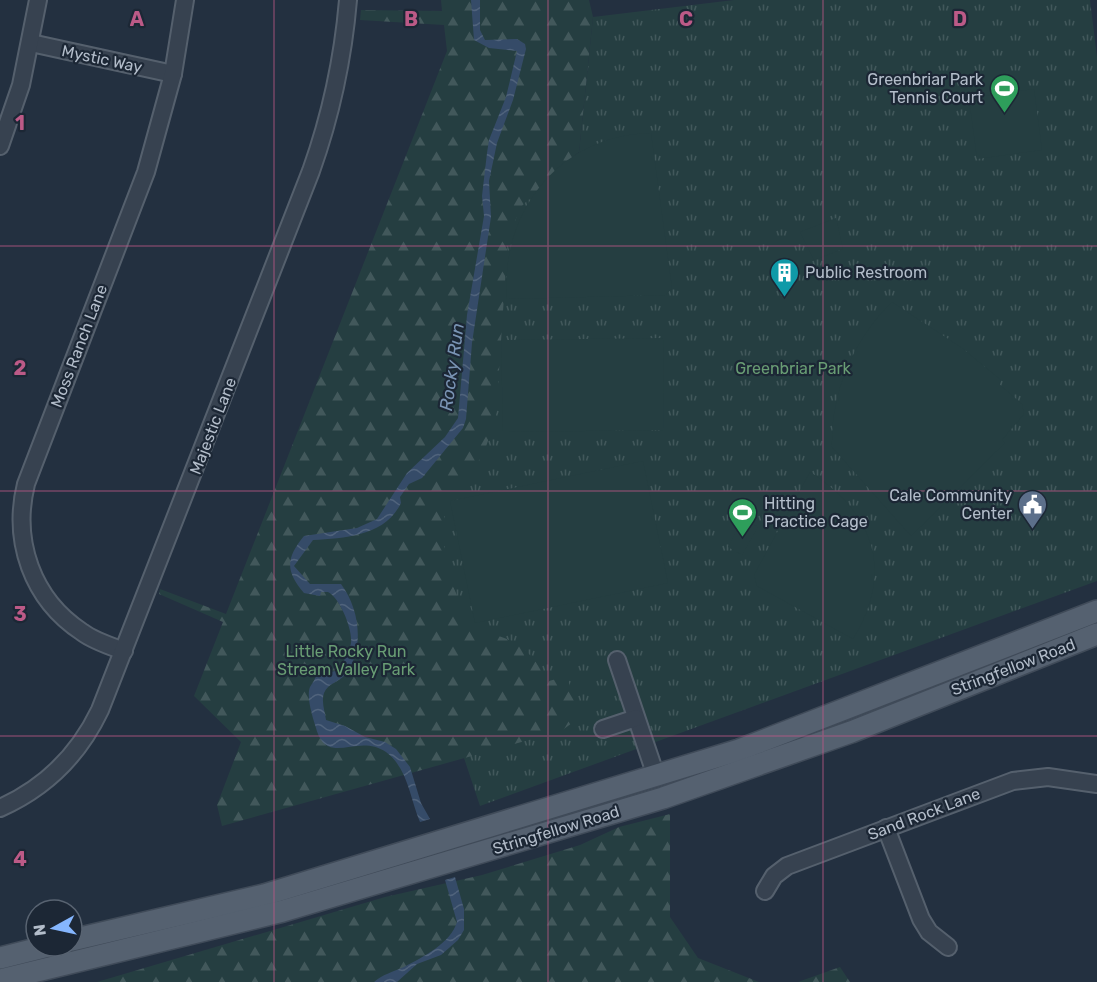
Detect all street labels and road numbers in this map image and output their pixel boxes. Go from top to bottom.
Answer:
street label: Mystic Way [60,41,144,77]
street label: Moss Ranch Lane [47,282,111,410]
street label: Majestic Lane [186,375,240,477]
street label: Stringfellow Road [948,635,1078,699]
street label: Sand Rock Lane [865,784,983,844]
street label: Stringfellow Road [490,802,622,858]

